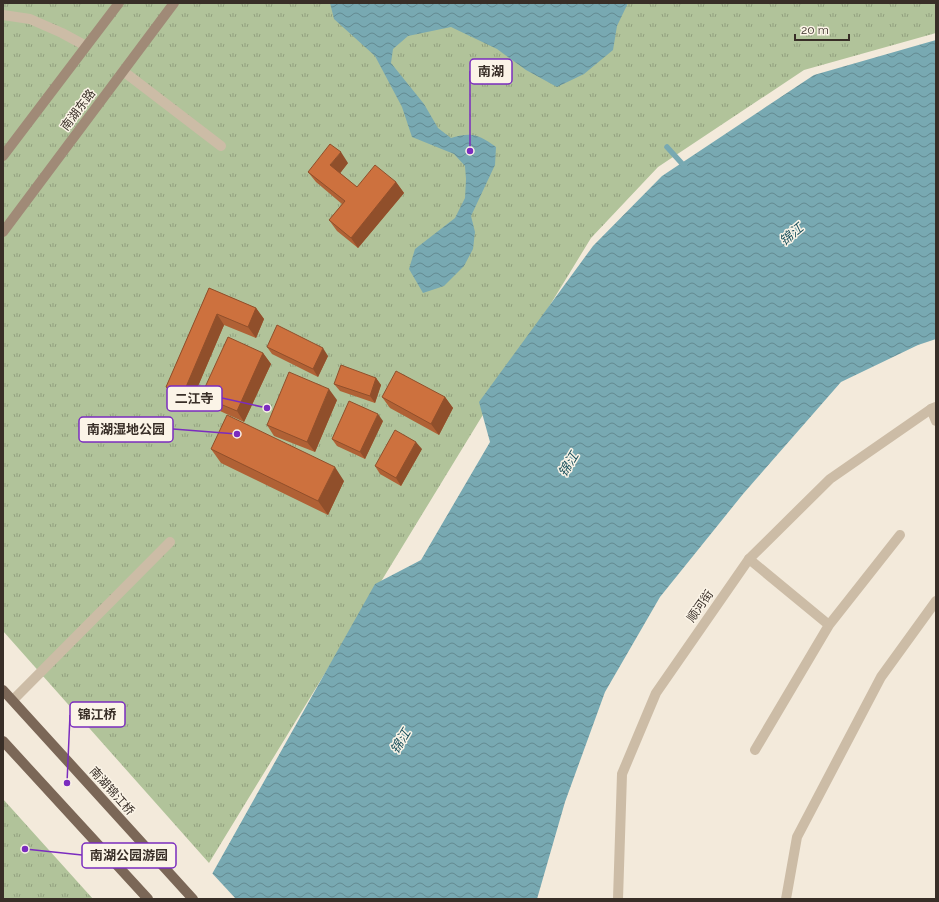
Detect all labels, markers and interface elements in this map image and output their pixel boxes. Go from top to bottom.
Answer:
scale bar [795,16,849,42]
text: 20 m [801,23,829,37]
callout: 南湖 [470,59,512,84]
text: 南湖 [478,64,504,79]
street label: 南湖东路 [58,87,98,133]
water label: 锦江 [777,219,808,248]
callout: 二江寺 [167,386,222,411]
text: 二江寺 [174,391,214,406]
callout: 南湖湿地公园 [79,417,173,442]
text: 南湖湿地公园 [87,422,165,437]
water label: 锦江 [555,448,583,479]
street label: 顺河街 [684,587,716,625]
callout: 锦江桥 [70,702,125,727]
text: 锦江桥 [77,707,117,722]
water label: 锦江 [387,725,415,756]
street label: 南湖锦江桥 [87,764,137,818]
callout: 南湖公园游园 [82,843,176,868]
text: 南湖公园游园 [90,848,168,863]

